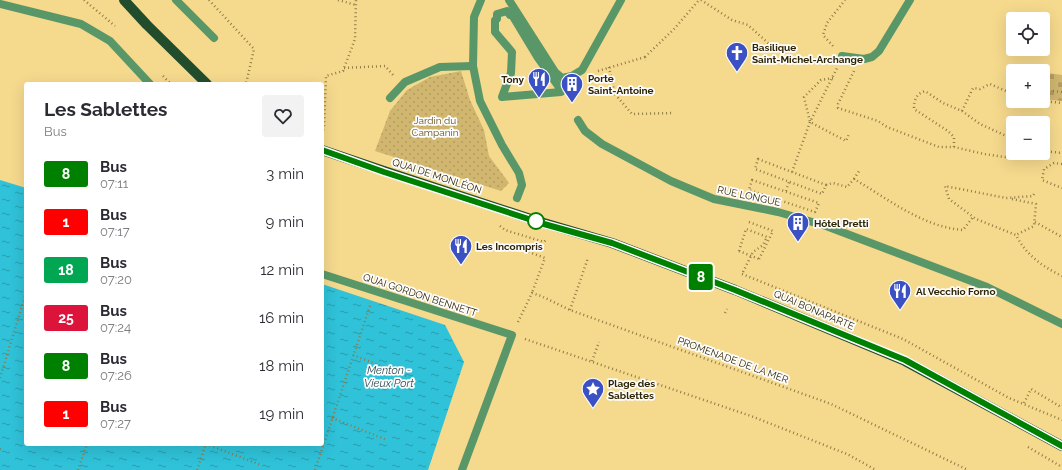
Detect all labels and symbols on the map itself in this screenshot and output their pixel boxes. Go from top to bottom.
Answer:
church icon: Basilique Saint-Michel-Archange [724,40,750,73]
place label: Basilique Saint-Michel-Archange [752,42,863,65]
restaurant icon: Tony [526,66,552,99]
building icon: Porte Saint-Antoine [559,71,585,104]
place label: Porte Saint-Antoine [588,73,654,96]
place label: Tony [501,74,524,85]
park label: Jardin du Campanin [412,115,459,138]
street label: QUAI DE MONLÉON [391,156,483,196]
street label: RUE LONGUE [716,184,782,208]
building icon: Hôtel Pretti [785,210,811,243]
unlabelled marker [527,212,545,230]
place label: Hôtel Pretti [814,218,869,229]
restaurant icon: Les Incompris [448,233,474,266]
place label: Les Incompris [476,241,543,252]
line badge: 8 [688,264,714,290]
street label: QUAI GORDON BENNETT [362,271,478,319]
restaurant icon: Al Vecchio Forno [887,278,913,311]
place label: Al Vecchio Forno [916,286,995,297]
street label: QUAI BONAPARTE [772,288,856,332]
street label: PROMENADE DE LA MER [676,335,790,385]
water label: Menton - Vieux Port [364,364,414,390]
place icon: Plage des Sablettes [580,376,606,409]
place label: Plage des Sablettes [608,378,655,401]

